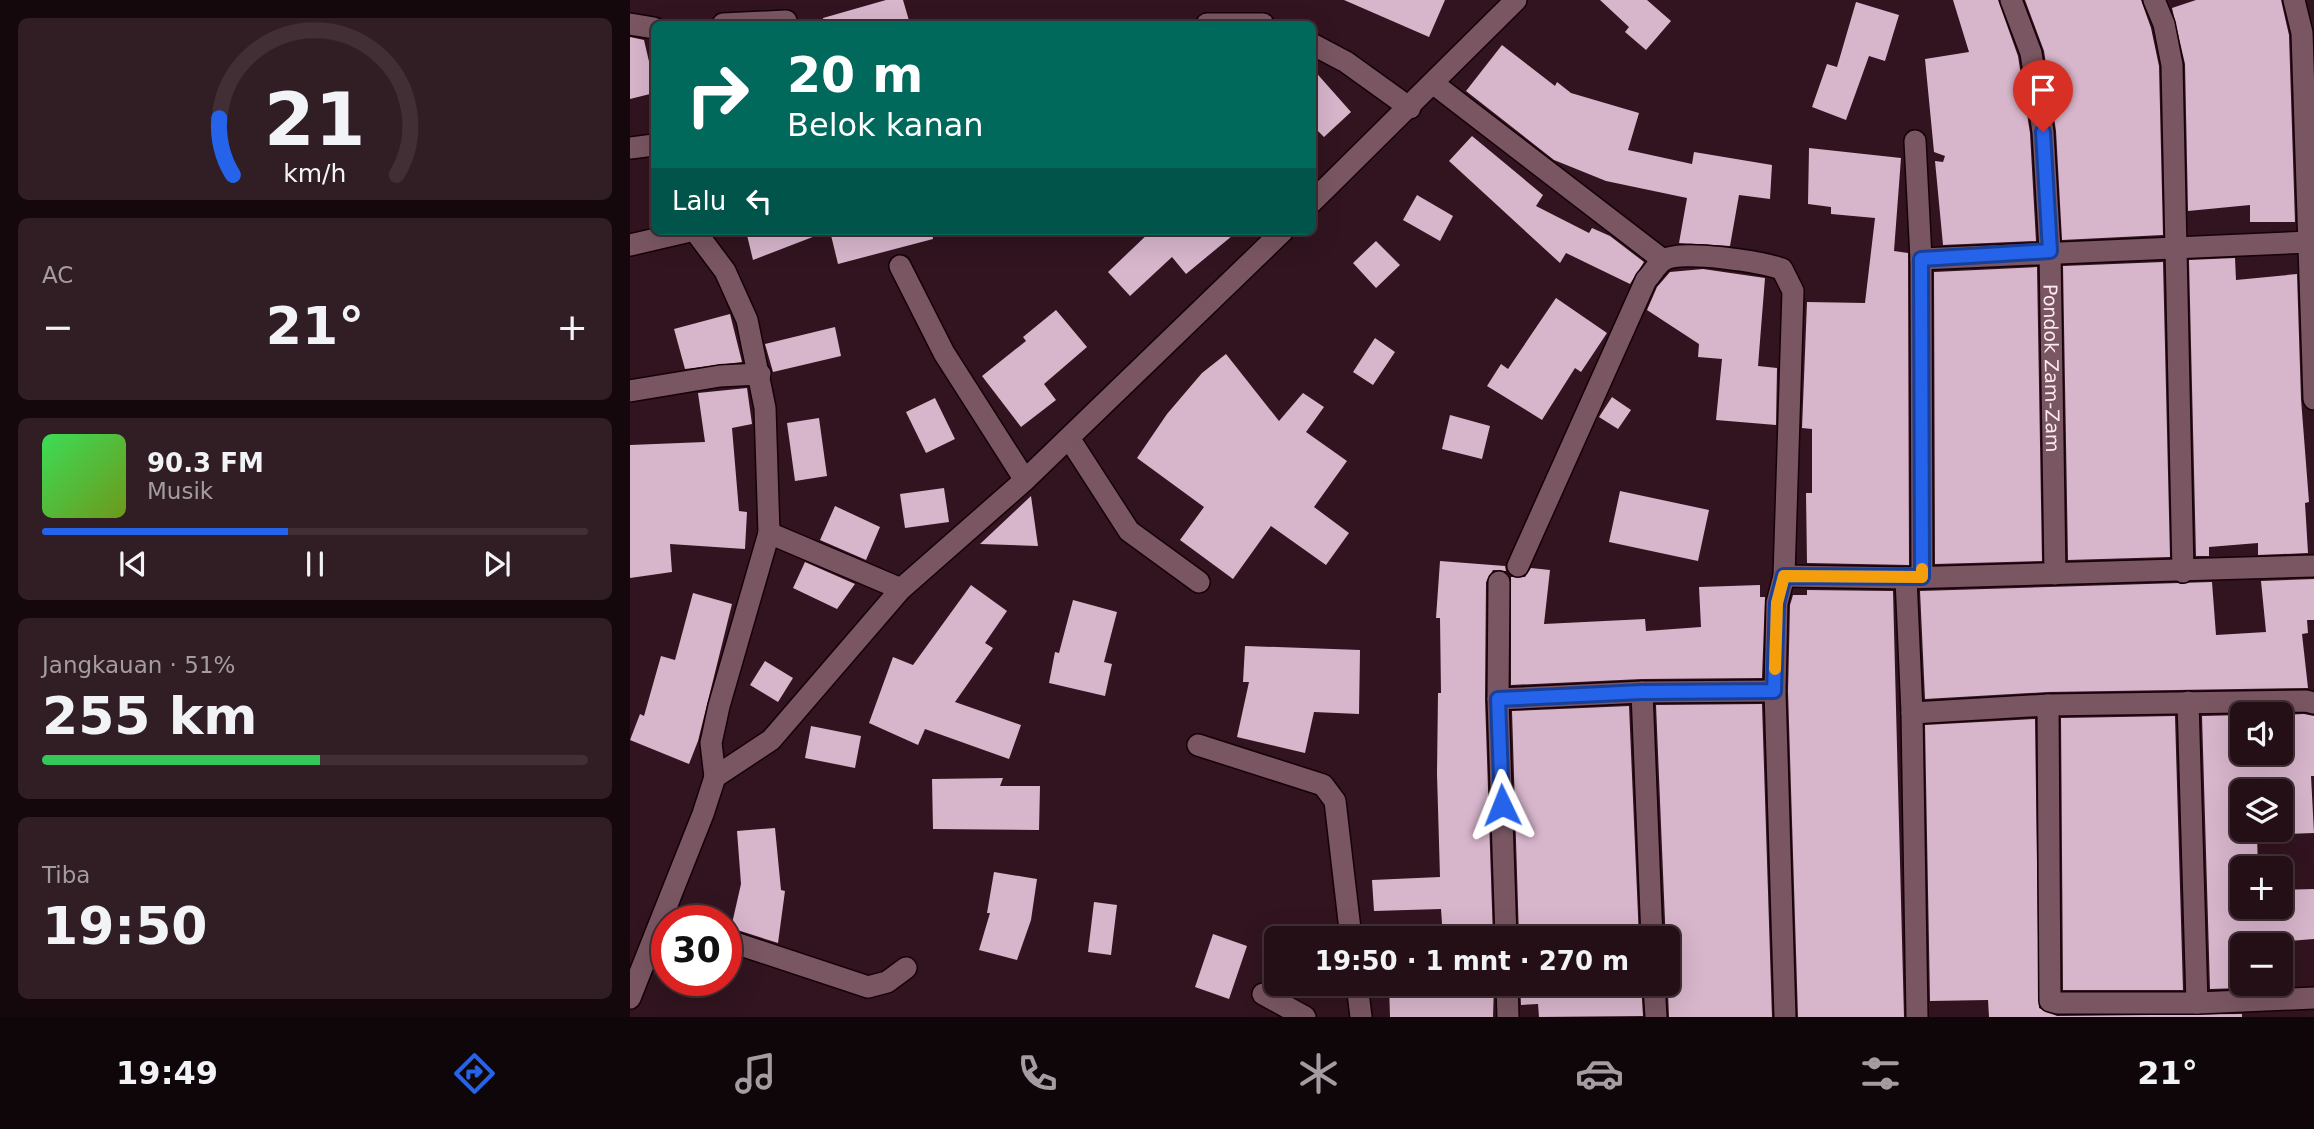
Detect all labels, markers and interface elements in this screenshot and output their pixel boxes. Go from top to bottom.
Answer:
text: 20 m [787,47,923,104]
icon: right [672,49,763,140]
pin [2013,60,2073,132]
icon: arrive [2024,71,2062,109]
text: 21 [264,77,366,162]
text: Belok kanan [787,106,984,144]
text: km/h [283,159,347,188]
icon: left [740,182,778,220]
text: Lalu [672,186,726,216]
text: AC [42,262,73,288]
street label: Pondok Zam-Zam [2040,284,2064,453]
text: 21° [266,296,364,356]
text: − [42,305,74,349]
text: + [556,305,588,349]
text: 90.3 FM [147,448,264,478]
text: Musik [147,478,213,504]
icon: previous [114,545,152,583]
icon: pause [296,545,334,583]
icon: next [478,545,516,583]
text: Jangkauan · 51% [42,652,235,678]
text: 255 km [42,686,257,746]
map controls [2230,702,2293,996]
button: sound [2230,702,2293,765]
position arrow [1465,768,1539,842]
button: layers [2230,779,2293,842]
button: + [2230,856,2293,919]
text: Tiba [42,862,90,888]
text: 19:50 [42,896,208,956]
speed limit sign: 30 [651,905,742,996]
button: − [2230,933,2293,996]
text: 19:50 · 1 mnt · 270 m [1315,946,1629,976]
icon: directions [450,1049,499,1098]
icon: music [731,1049,780,1098]
icon: phone [1013,1049,1062,1098]
icon: climate [1294,1049,1343,1098]
icon: car [1575,1049,1624,1098]
icon: filters [1856,1049,1905,1098]
text: 19:49 [116,1054,218,1092]
text: 21° [2137,1054,2198,1092]

